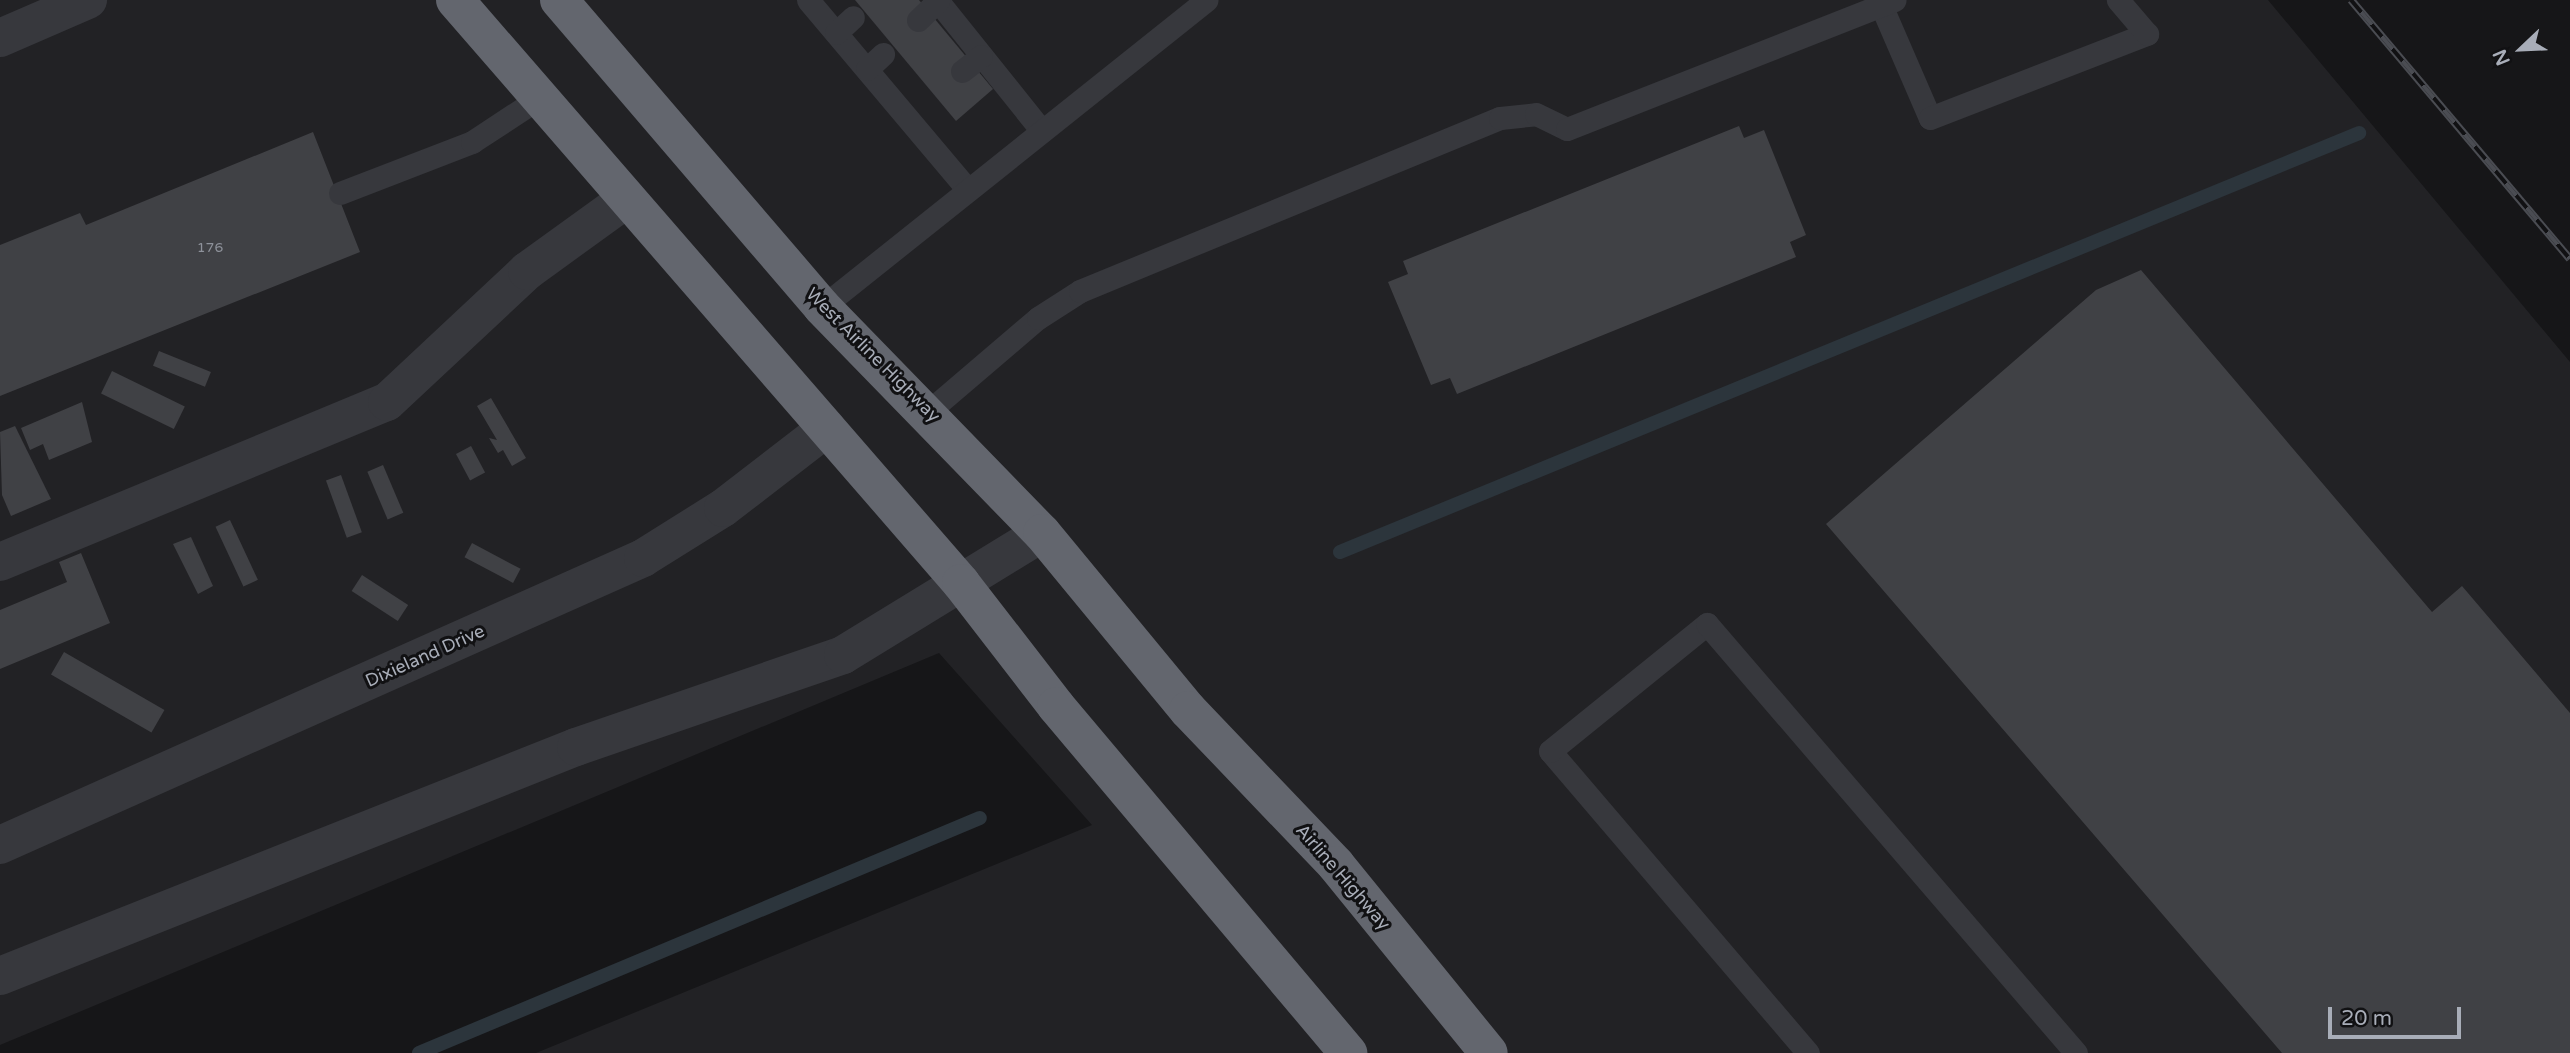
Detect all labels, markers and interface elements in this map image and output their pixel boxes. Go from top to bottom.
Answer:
north arrow [2486,14,2556,84]
text: N [2489,46,2515,69]
house number: 176 [197,240,223,256]
street label: West Airline Highway [801,283,945,427]
street label: Dixieland Drive [362,620,488,692]
street label: Airline Highway [1291,820,1395,934]
scale bar [2332,993,2465,1038]
text: 20 m [2341,1006,2392,1031]

